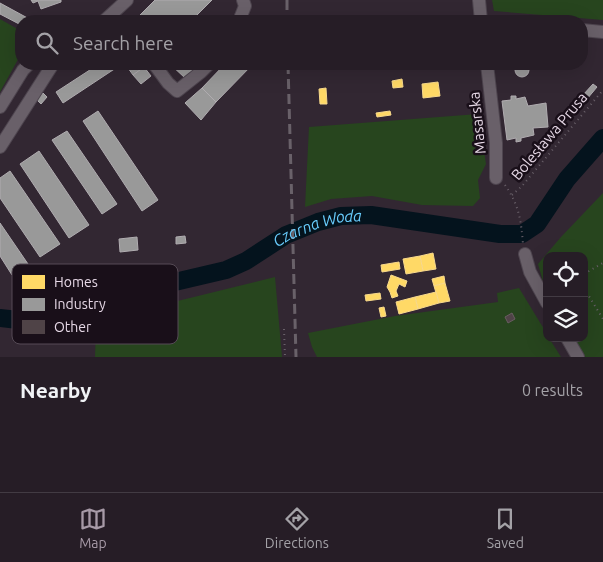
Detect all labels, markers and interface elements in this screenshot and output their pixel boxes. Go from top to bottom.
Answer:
search box [15,15,588,70]
icon: search [33,29,61,57]
text: Search here [73,32,173,54]
street label: Bolesława Prusa [507,89,591,183]
street label: Masarska [465,91,489,155]
water label: Czarna Woda [269,206,362,250]
map controls [543,252,588,342]
button: locate [543,252,588,297]
legend [12,264,178,344]
text: Homes [54,274,98,290]
text: Industry [54,296,106,312]
button: layers [543,297,588,342]
text: Other [54,319,92,335]
text: Nearby [20,378,91,402]
text: 0 results [522,381,583,399]
tab: Map [79,505,107,551]
tab: Directions [265,505,329,551]
tab: Saved [487,505,524,551]

